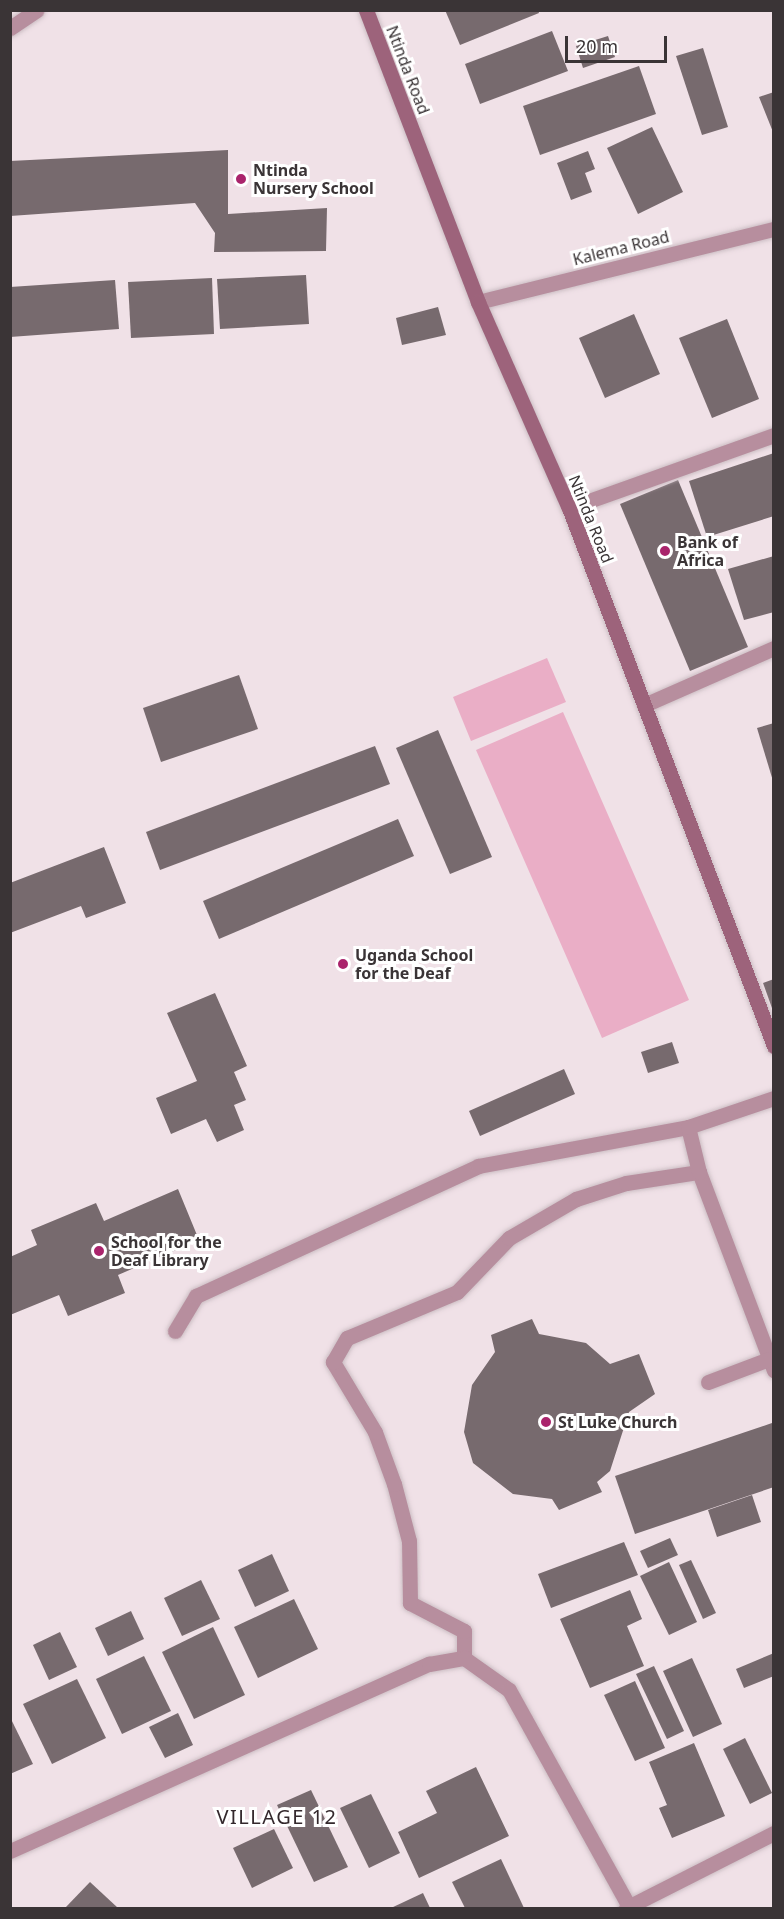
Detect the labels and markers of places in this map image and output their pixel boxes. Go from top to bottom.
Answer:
place label: Ntinda Nursery School [253,160,374,198]
marker: Ntinda Nursery School [234,172,248,186]
place label: Bank of Africa [677,532,738,570]
marker: Bank of Africa [658,544,672,558]
place label: Uganda School for the Deaf [355,945,473,983]
marker: Uganda School for the Deaf [336,957,350,971]
place label: School for the Deaf Library [111,1232,222,1270]
marker: School for the Deaf Library [92,1244,106,1258]
place label: St Luke Church [558,1412,677,1432]
marker: St Luke Church [539,1415,553,1429]

